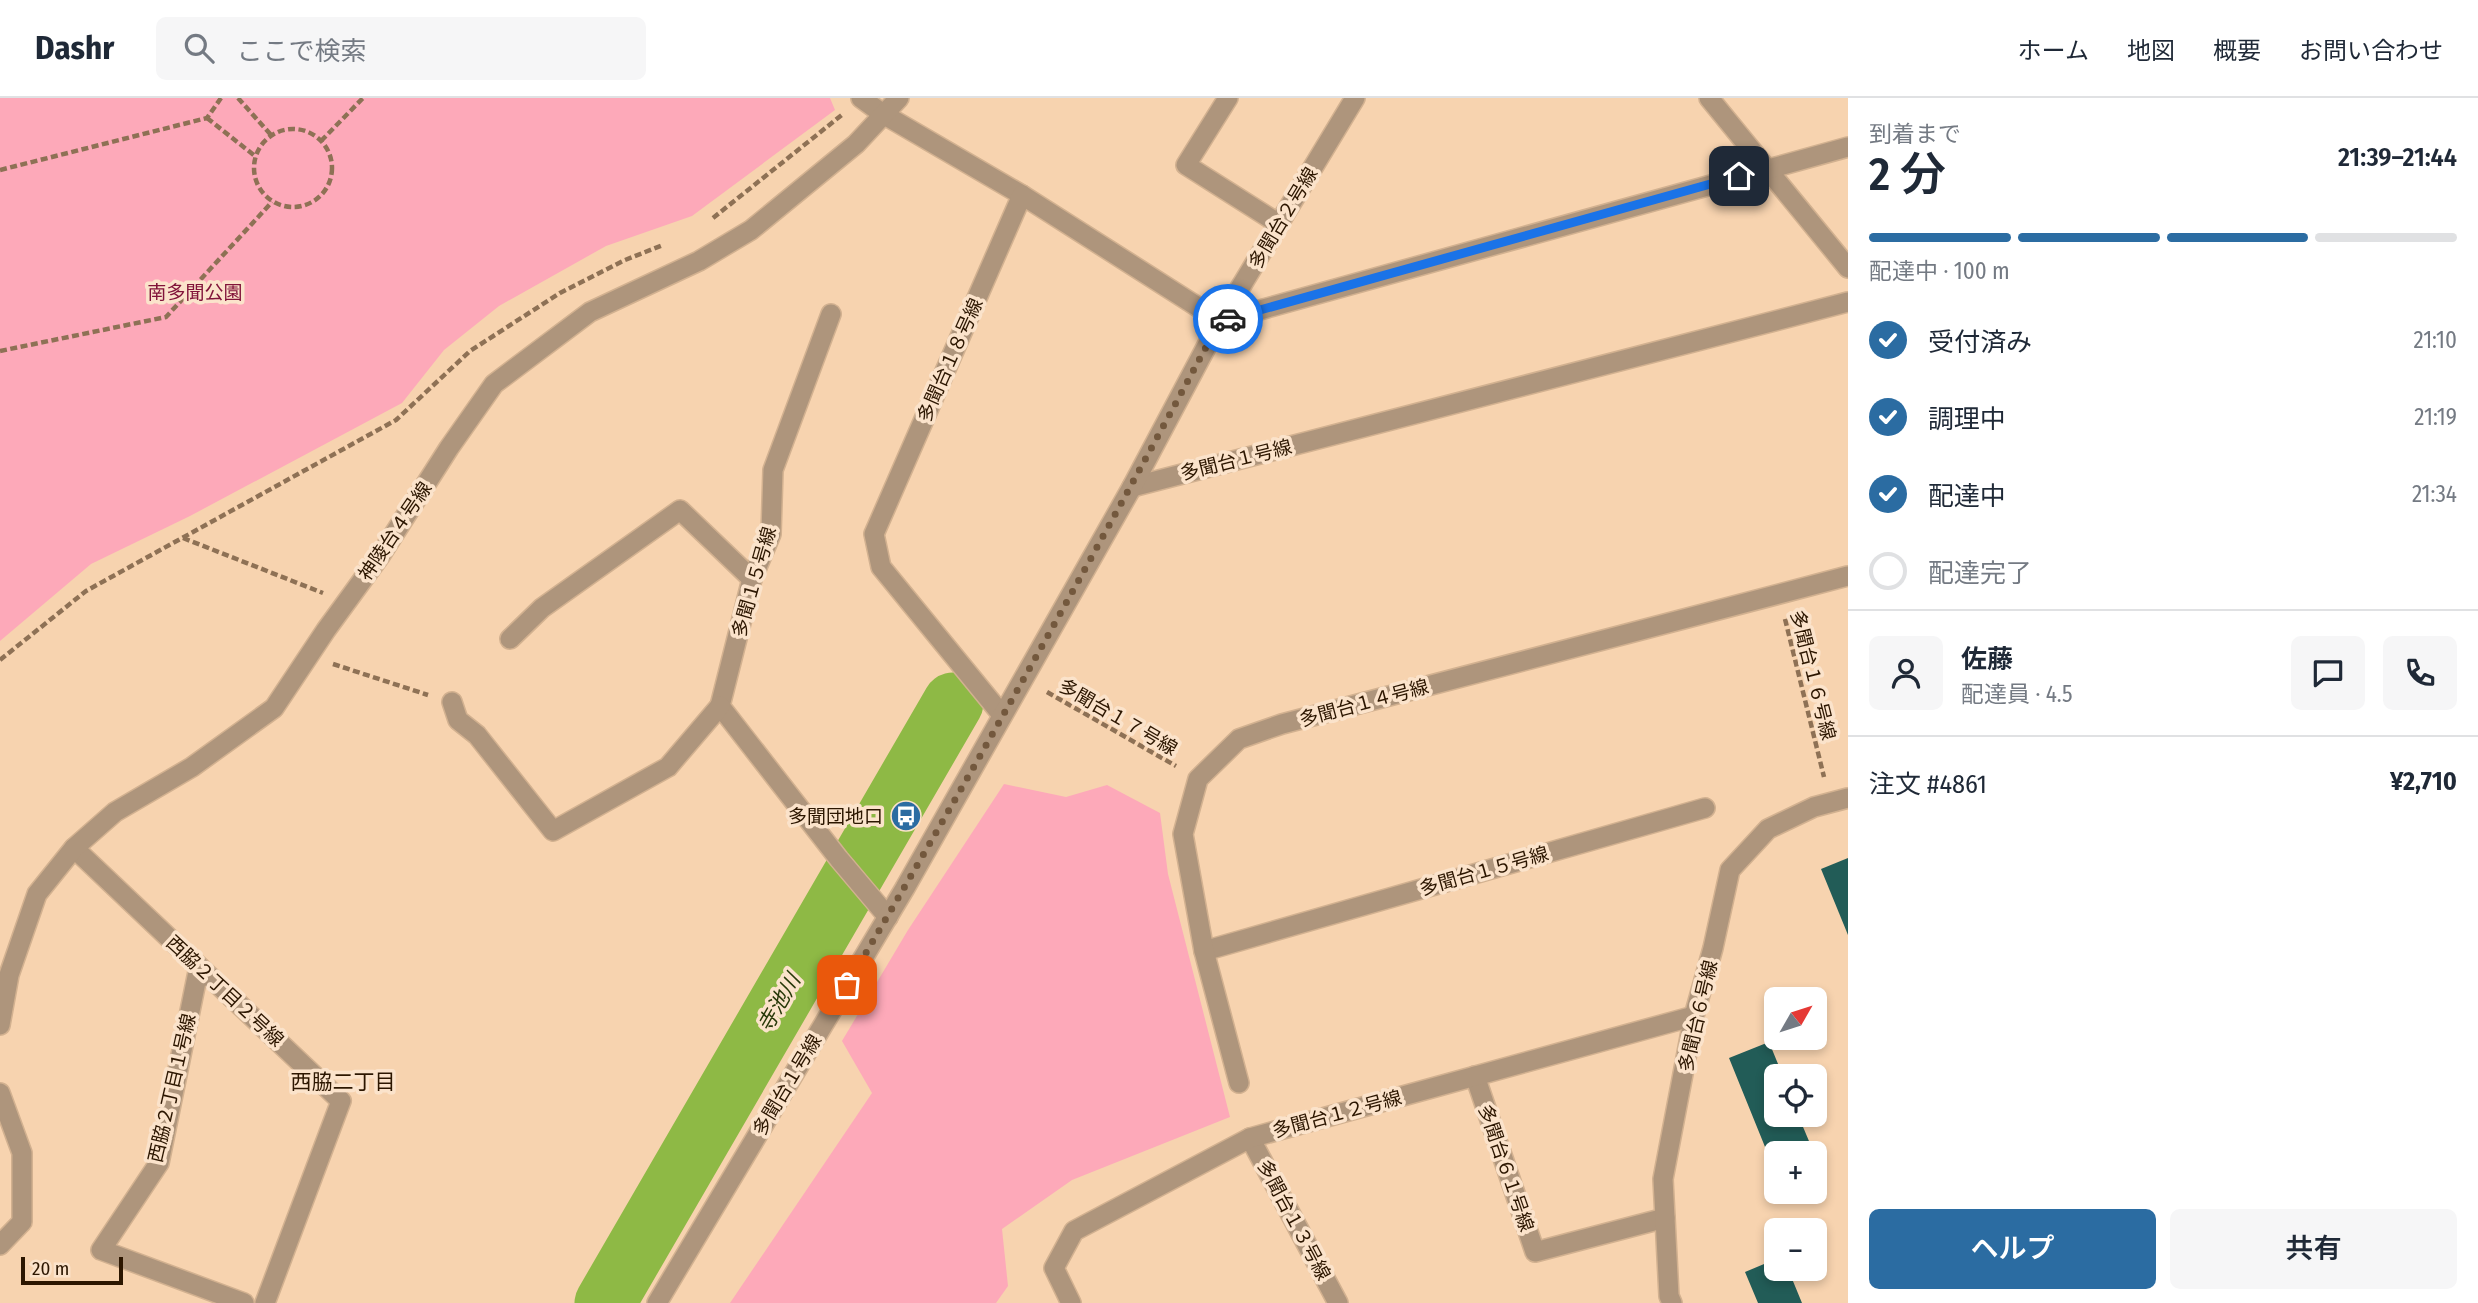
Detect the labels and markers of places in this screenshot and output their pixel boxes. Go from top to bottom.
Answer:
pin [1709,146,1769,206]
bus stop icon: 多聞団地口 [889,799,923,833]
place label: 多聞団地口 [788,805,883,828]
pin [817,955,877,1015]

